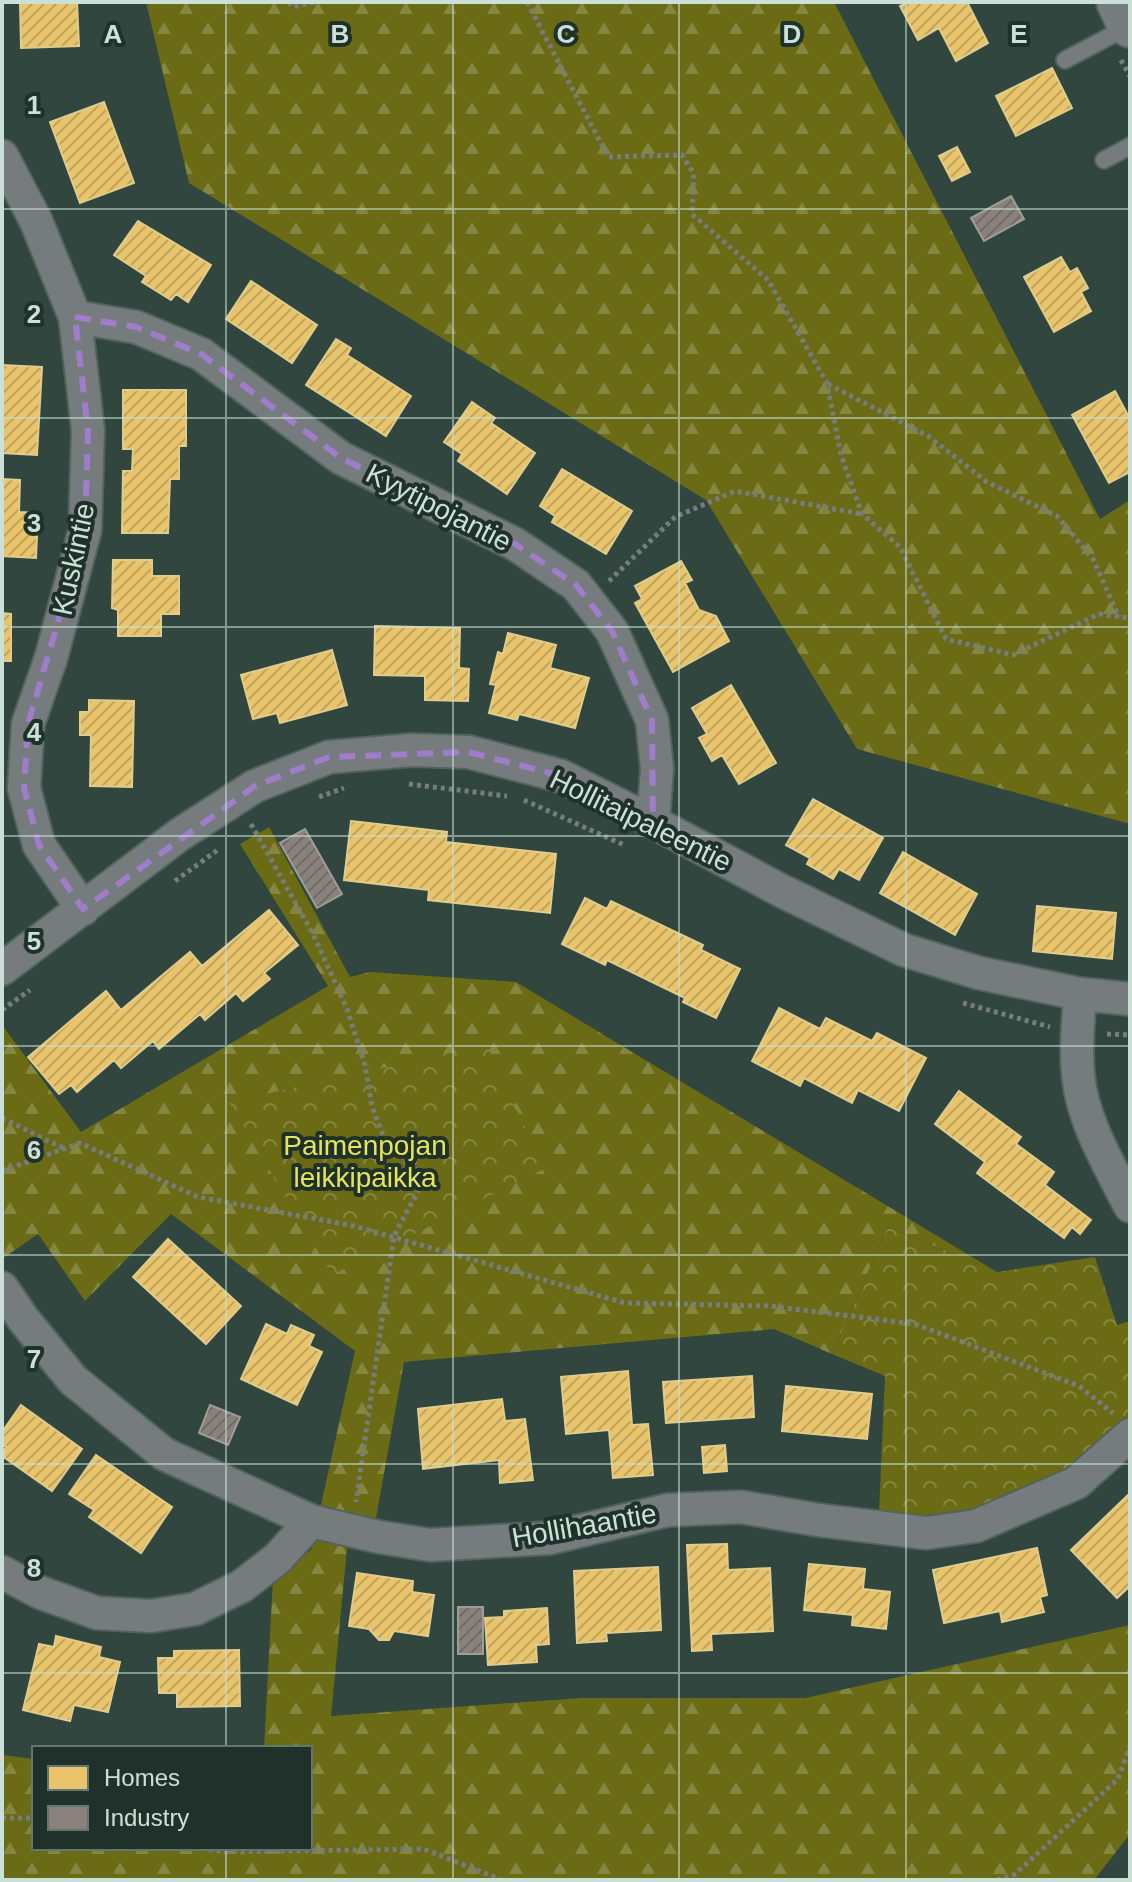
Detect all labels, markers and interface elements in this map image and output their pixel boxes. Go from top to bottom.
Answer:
text: A [104,19,123,49]
text: B [331,19,349,49]
text: C [557,19,576,49]
text: D [783,19,801,49]
text: E [1010,19,1028,49]
text: 1 [27,90,41,120]
text: 2 [27,299,41,329]
street label: Kyytipojantie [361,458,517,557]
street label: Kuskintie [47,500,100,618]
text: 3 [27,508,41,538]
text: 4 [27,717,42,747]
street label: Hollitaipaleentie [545,763,736,878]
text: 5 [27,926,41,956]
park label: Paimenpojan leikkipaikka [283,1130,447,1193]
text: 6 [27,1135,41,1165]
text: 7 [27,1344,41,1374]
street label: Hollihaantie [509,1498,659,1553]
text: 8 [27,1553,41,1583]
legend [32,1746,312,1850]
text: Homes [104,1764,180,1791]
text: Industry [104,1804,189,1831]

